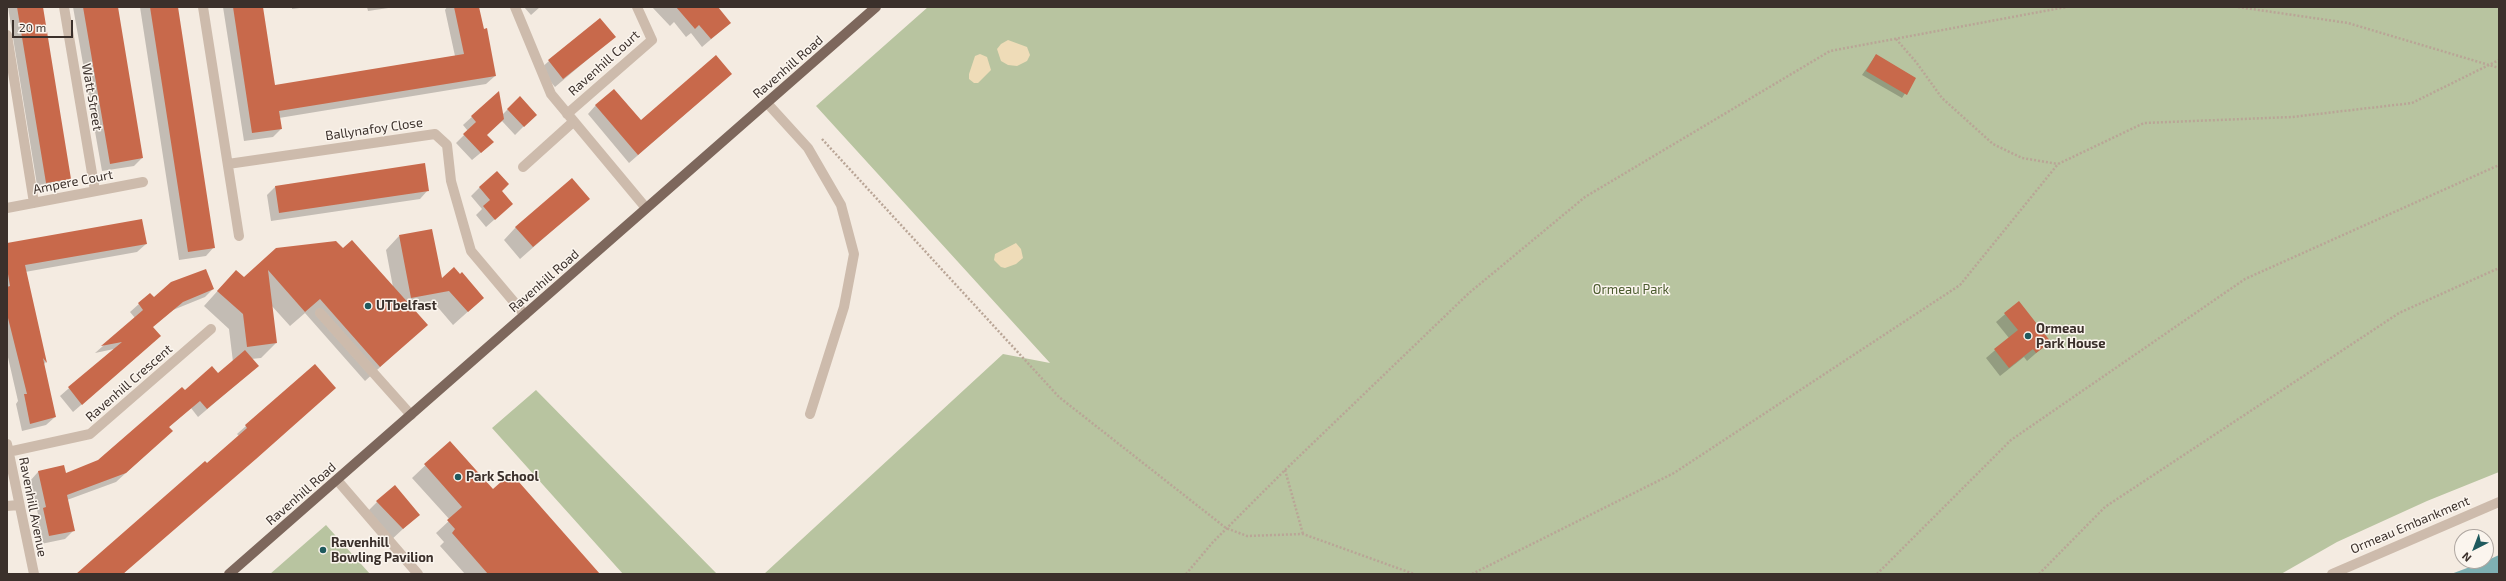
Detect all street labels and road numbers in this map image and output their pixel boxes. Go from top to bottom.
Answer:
street label: Ravenhill Court [565,27,643,99]
street label: Ravenhill Road [750,32,826,102]
street label: Watt Street [78,62,106,132]
street label: Ballynafoy Close [324,114,424,144]
street label: Ampere Court [32,167,114,197]
street label: Ravenhill Road [506,246,582,316]
street label: Ravenhill Crescent [82,341,176,425]
street label: Ravenhill Avenue [16,456,50,558]
street label: Ravenhill Road [263,459,339,529]
street label: Ormeau Embankment [2348,493,2472,557]

